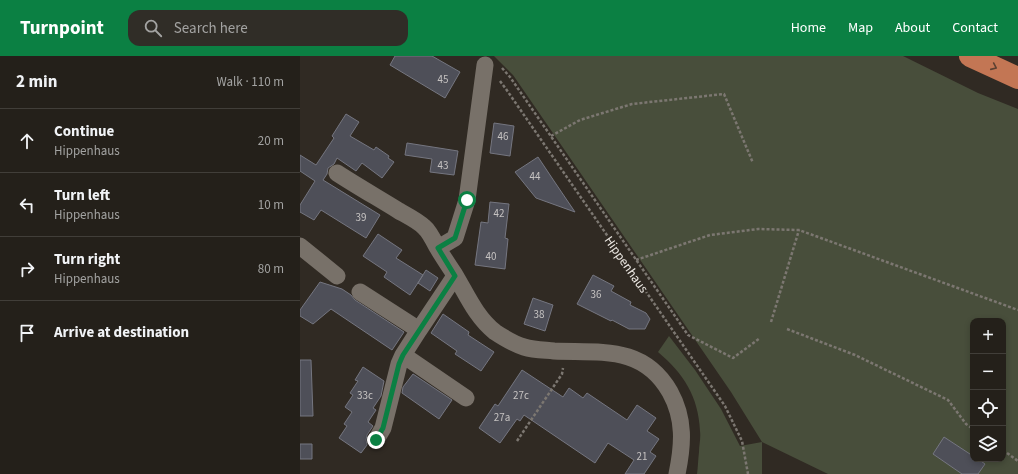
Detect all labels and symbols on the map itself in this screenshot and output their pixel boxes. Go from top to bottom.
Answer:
one-way arrow [990,62,997,70]
house number: 45 [438,72,448,87]
house number: 46 [498,129,509,144]
house number: 43 [438,158,448,173]
house number: 44 [530,169,541,184]
route start [458,191,476,209]
house number: 42 [494,206,504,221]
house number: 39 [356,210,366,225]
street label: Hippenhaus [600,232,653,297]
house number: 40 [486,249,496,264]
house number: 36 [591,287,602,302]
house number: 38 [534,307,545,322]
house number: 33c [357,388,373,403]
house number: 27c [513,388,529,403]
house number: 27a [494,410,510,425]
route end [367,431,385,449]
house number: 21 [637,449,647,464]

